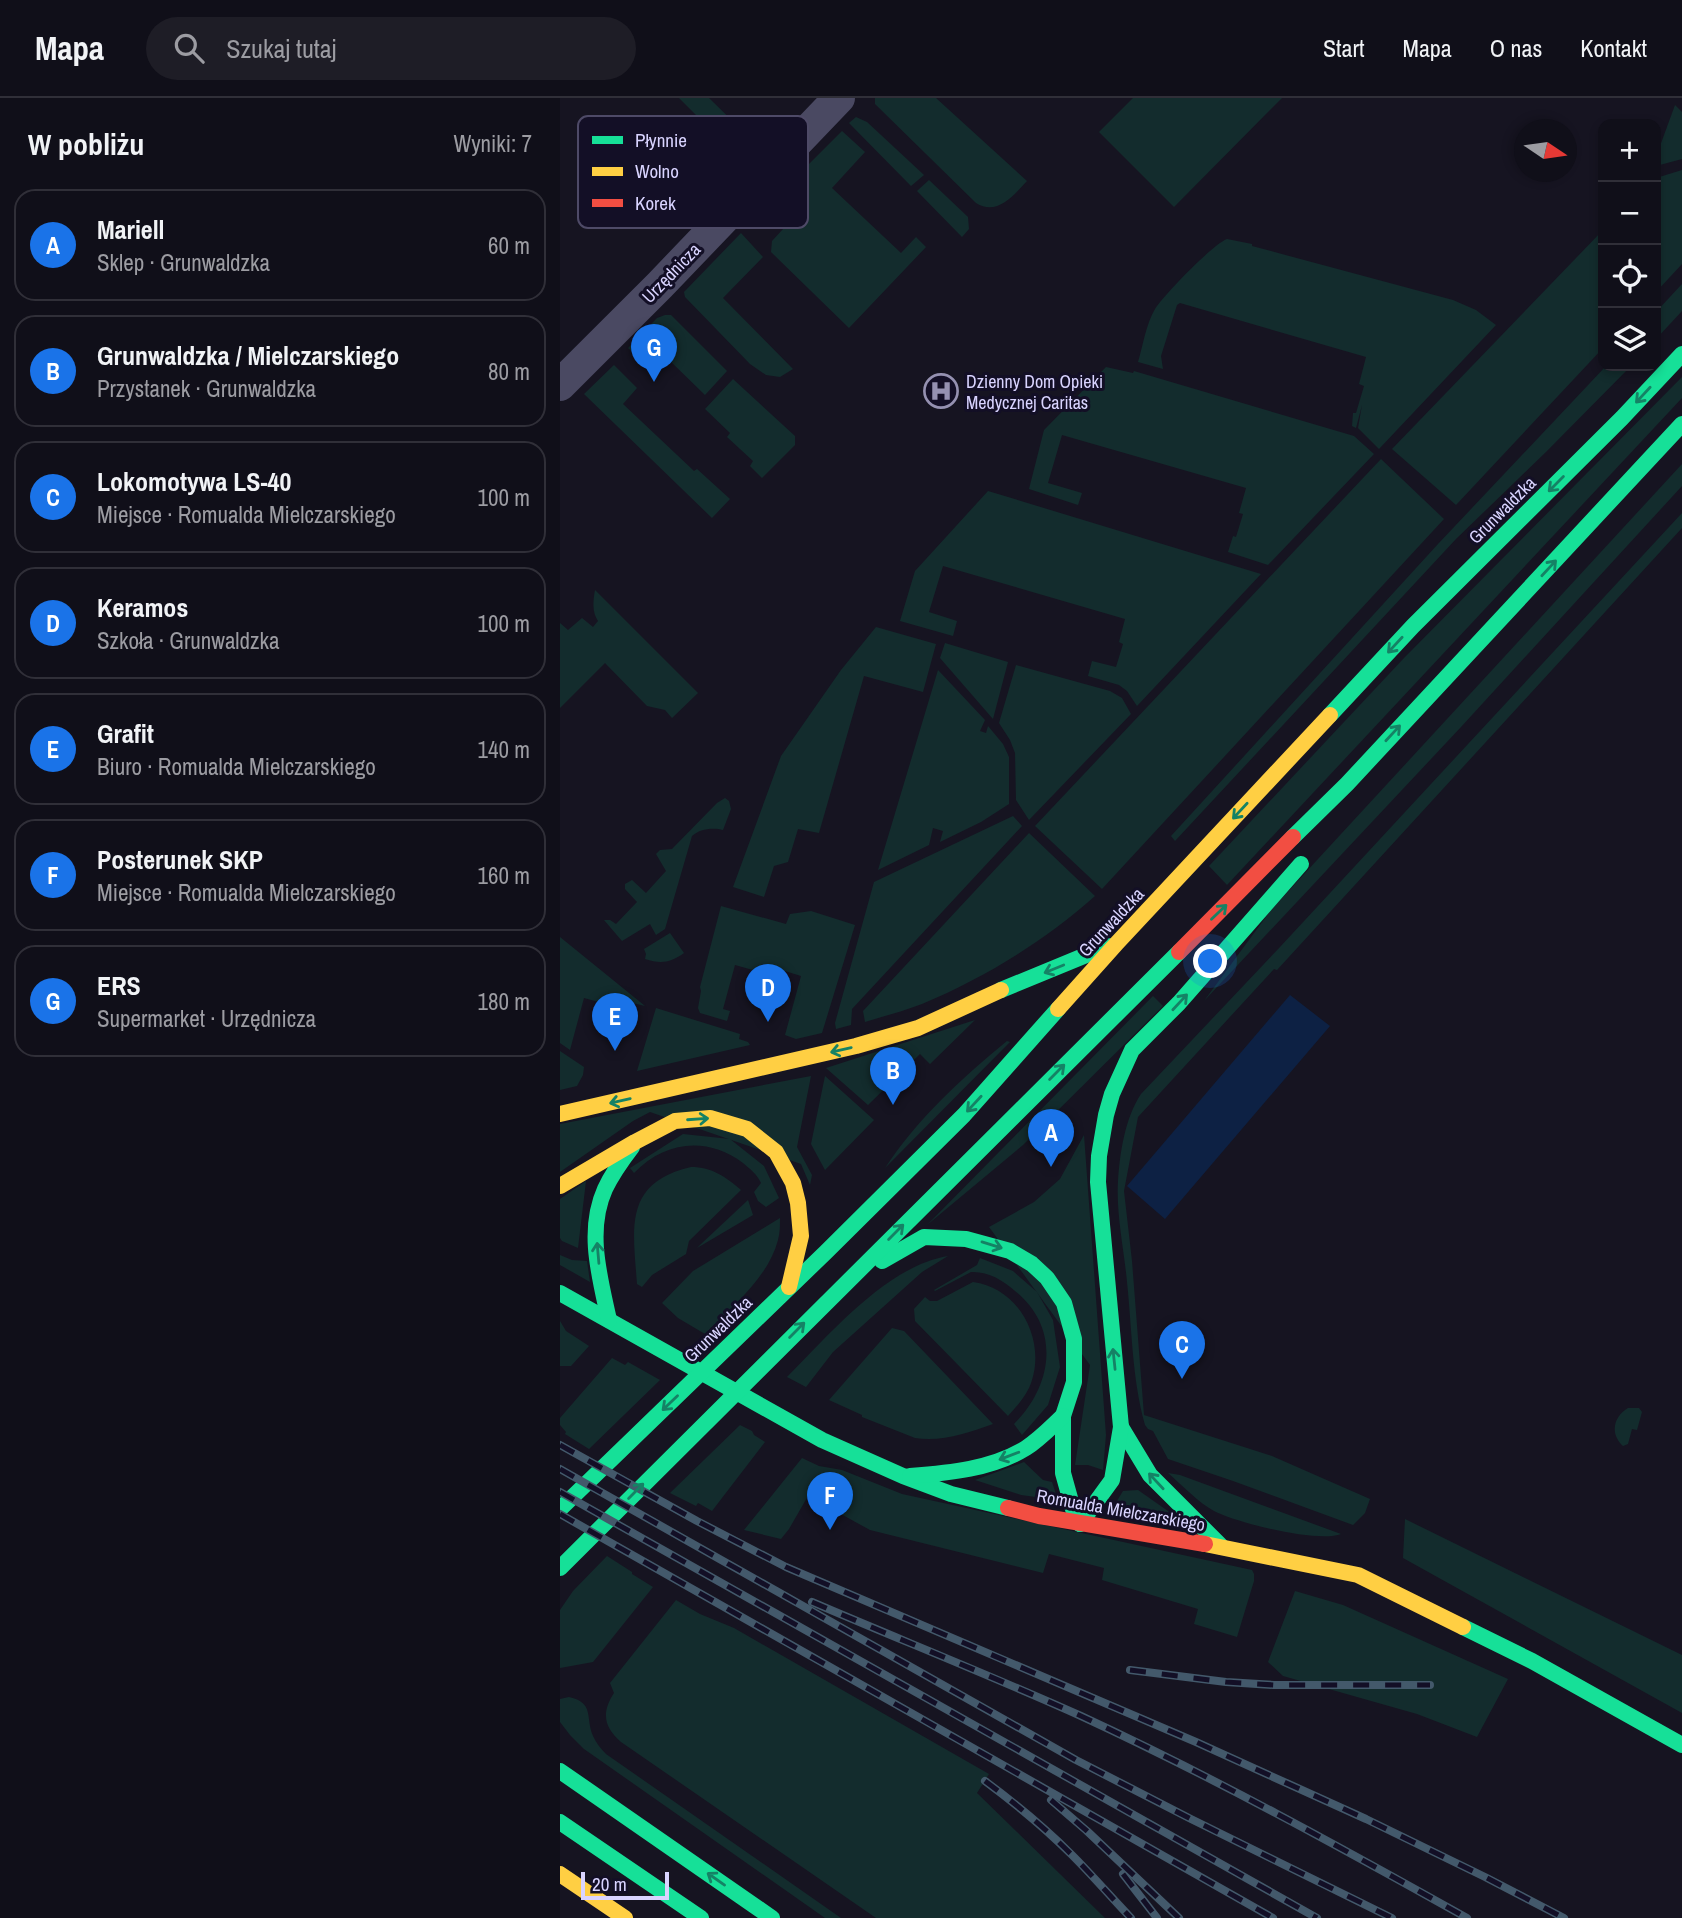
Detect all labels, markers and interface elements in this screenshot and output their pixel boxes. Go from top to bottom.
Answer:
search box [146,17,636,80]
text: Mapa [35,26,104,70]
icon: search [170,29,208,67]
text: Szukaj tutaj [226,31,336,66]
text: Start [1323,32,1365,64]
text: Mapa [1403,32,1452,64]
text: O nas [1490,32,1542,64]
text: Kontakt [1580,32,1647,64]
legend [578,116,808,228]
north arrow [1514,119,1577,182]
map controls [1598,119,1661,371]
button: + [1598,119,1661,182]
text: W pobliżu [28,124,144,164]
text: Płynnie [635,127,687,153]
text: Wyniki: 7 [454,128,532,159]
text: Wolno [635,158,679,184]
button: − [1598,182,1661,245]
text: Korek [635,190,676,216]
text: Mariell [97,212,165,247]
text: A [46,230,60,261]
text: 60 m [488,230,530,261]
street label: Urzędnicza [636,237,706,309]
button: locate [1598,245,1661,308]
text: Sklep · Grunwaldzka [97,247,270,278]
button: layers [1598,308,1661,371]
pin: G [631,324,677,382]
text: Grunwaldzka / Mielczarskiego [97,338,399,373]
text: B [46,356,60,387]
text: 80 m [488,356,530,387]
place label: Dzienny Dom Opieki Medycznej Caritas [966,369,1103,415]
hospital icon: Dzienny Dom Opieki Medycznej Caritas [922,372,960,410]
text: Przystanek · Grunwaldzka [97,373,316,404]
one-way arrow [1635,386,1652,403]
text: Lokomotywa LS-40 [97,464,291,499]
street label: Grunwaldzka [1463,471,1541,549]
one-way arrow [1548,475,1565,492]
text: C [46,482,60,513]
text: 100 m [478,482,530,513]
text: Miejsce · Romualda Mielczarskiego [97,499,396,530]
one-way arrow [1540,559,1557,577]
text: Keramos [97,590,188,625]
text: D [46,608,60,639]
text: 100 m [478,608,530,639]
text: Szkoła · Grunwaldzka [97,625,279,656]
one-way arrow [1387,636,1404,653]
text: Grafit [97,716,154,751]
one-way arrow [1385,724,1401,742]
text: E [47,734,59,765]
text: 140 m [478,734,530,765]
text: Biuro · Romualda Mielczarskiego [97,751,376,782]
one-way arrow [1232,802,1249,819]
text: Posterunek SKP [97,842,263,877]
text: F [47,860,59,891]
text: 160 m [478,860,530,891]
text: Miejsce · Romualda Mielczarskiego [97,877,396,908]
street label: Grunwaldzka [1072,882,1150,962]
one-way arrow [1210,903,1227,920]
your location [1193,944,1227,978]
one-way arrow [1043,963,1065,976]
pin: D [745,964,791,1022]
text: ERS [97,968,141,1003]
text: G [46,986,60,1017]
text: 180 m [478,986,530,1017]
pin: E [592,993,638,1051]
one-way arrow [1172,993,1188,1011]
text: Supermarket · Urzędnicza [97,1003,316,1034]
one-way arrow [831,1044,853,1057]
pin: B [870,1047,916,1105]
one-way arrow [1049,1064,1066,1081]
one-way arrow [609,1094,632,1108]
one-way arrow [965,1095,982,1112]
pin: A [1028,1109,1074,1167]
one-way arrow [687,1112,709,1125]
one-way arrow [887,1224,904,1241]
one-way arrow [980,1240,1002,1253]
one-way arrow [591,1242,604,1265]
street label: Grunwaldzka [678,1290,758,1368]
pin: C [1159,1321,1205,1379]
one-way arrow [788,1322,805,1339]
one-way arrow [1107,1348,1120,1370]
one-way arrow [662,1394,679,1411]
one-way arrow [998,1451,1020,1464]
pin: F [807,1472,853,1530]
one-way arrow [1148,1473,1165,1490]
one-way arrow [628,1483,645,1500]
street label: Romualda Mielczarskiego [1035,1483,1207,1537]
scale bar [581,1869,668,1901]
text: 20 m [592,1871,627,1897]
one-way arrow [707,1872,726,1886]

